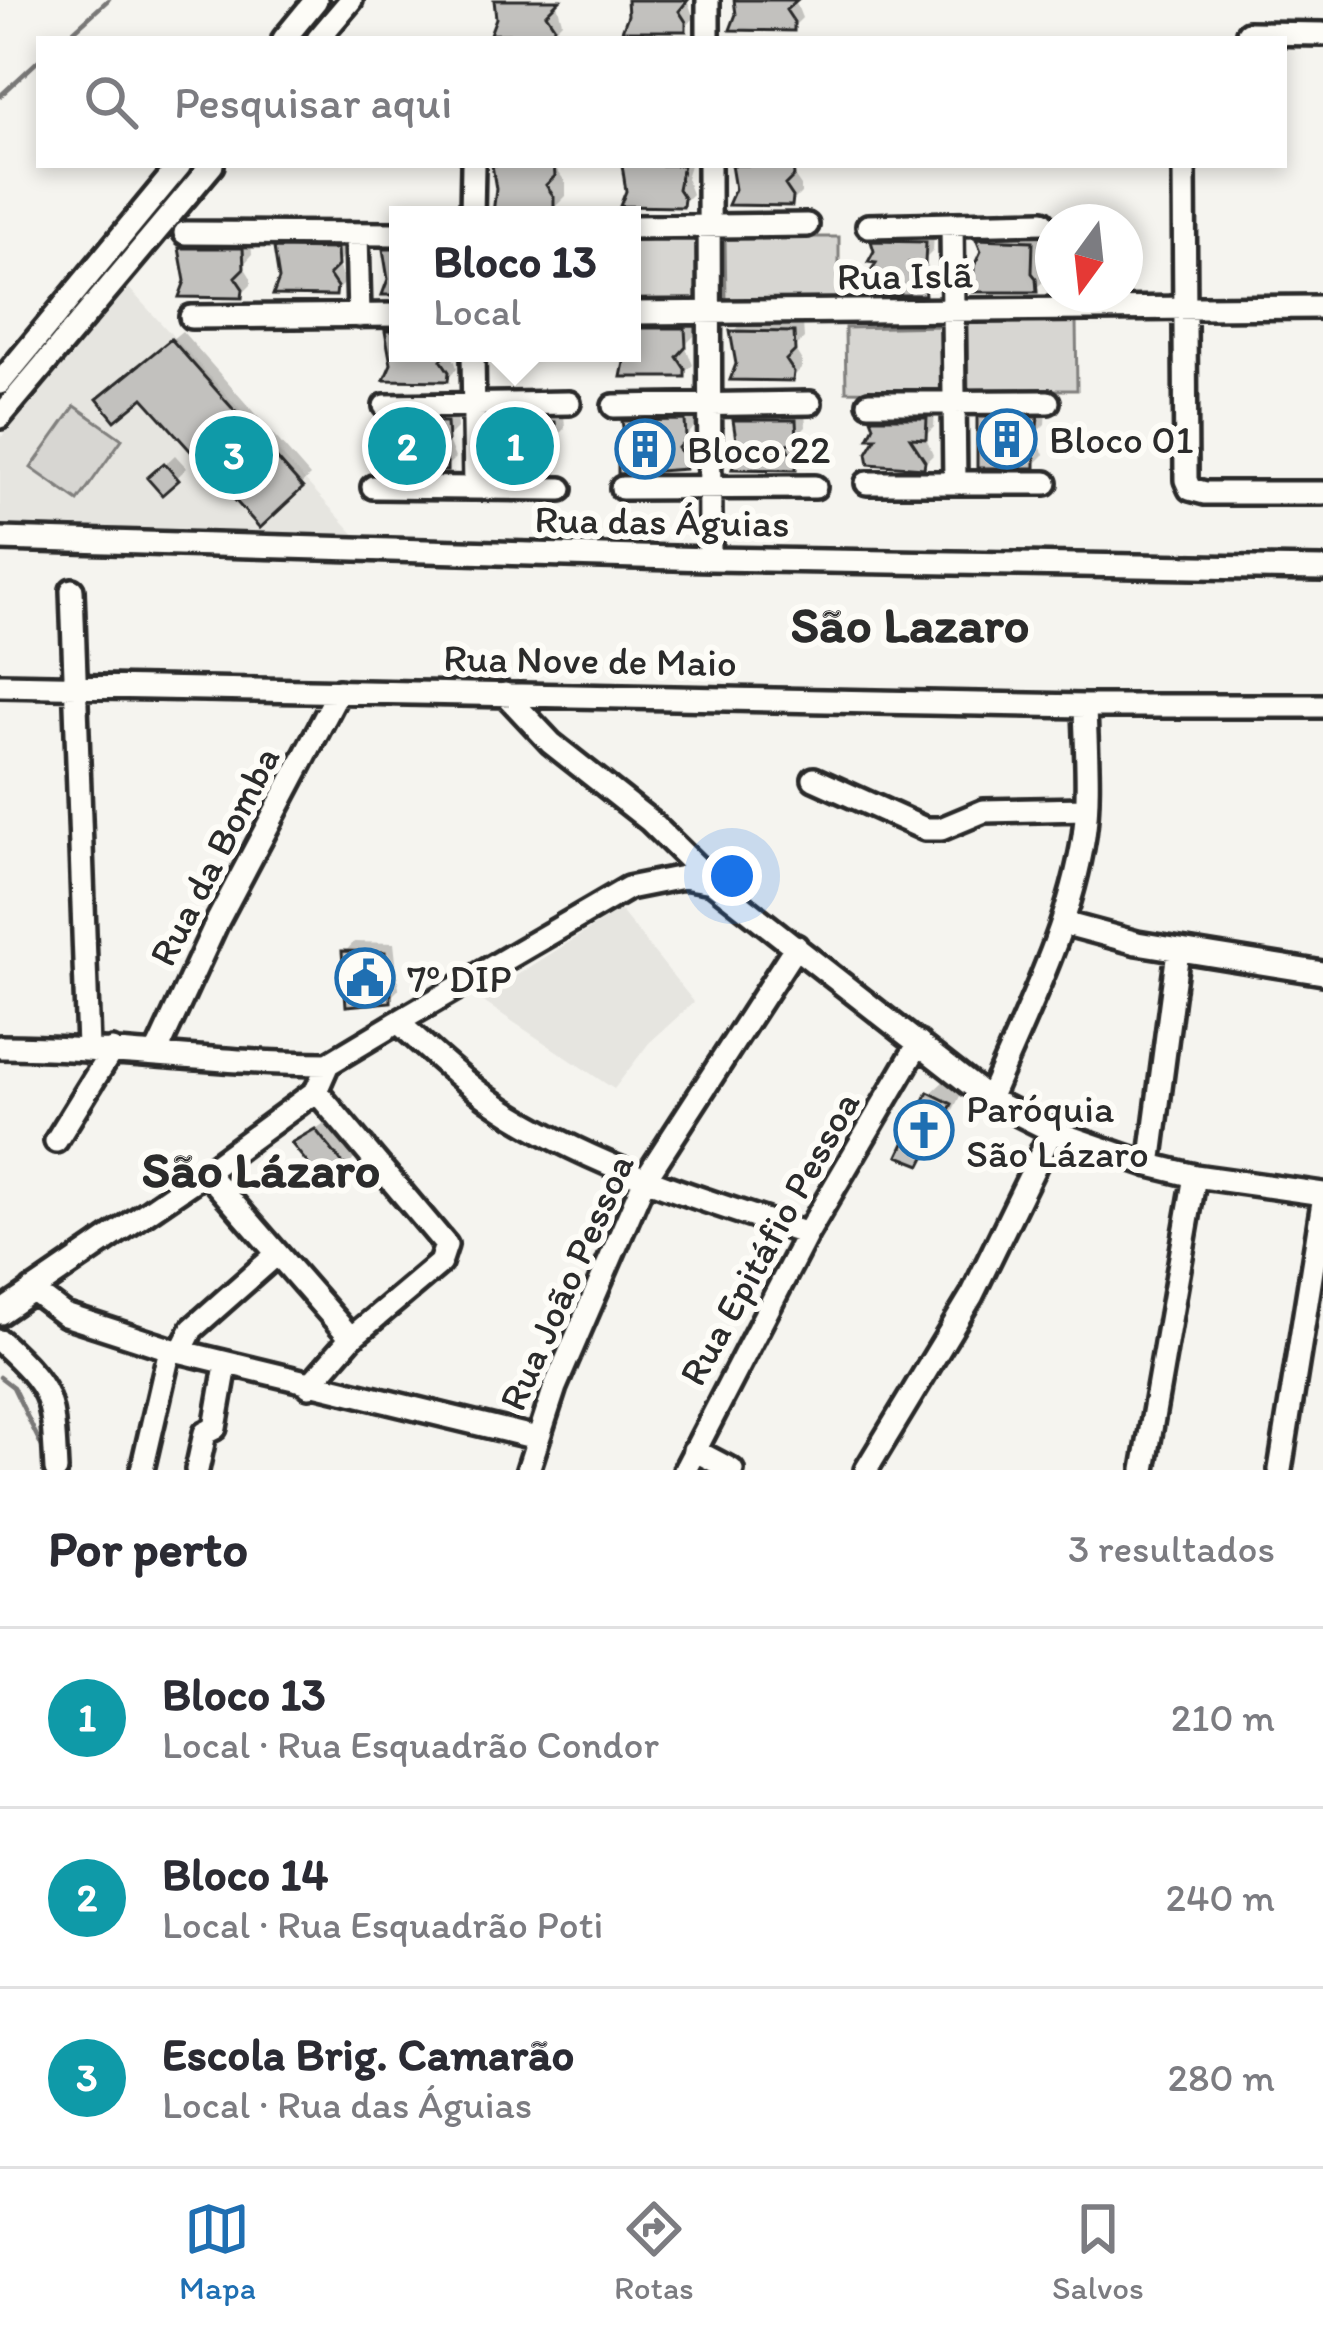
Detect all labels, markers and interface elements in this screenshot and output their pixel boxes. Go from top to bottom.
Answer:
search box [36,36,1287,168]
icon: search [78,69,144,135]
text: Pesquisar aqui [174,75,452,129]
north arrow [1035,204,1143,312]
popup [389,206,641,362]
text: Bloco 13 [433,234,597,288]
street label: Rua Islã [836,250,974,300]
text: Local [433,288,521,335]
pin: 2 [368,401,446,491]
pin: 1 [476,401,554,491]
building icon: Bloco 01 [976,408,1038,470]
pin: 3 [195,410,273,500]
place label: Bloco 01 [1049,416,1194,463]
building icon: Bloco 22 [614,418,676,480]
place label: Bloco 22 [687,426,831,473]
street label: Rua das Águias [534,495,790,547]
district label: São Lazaro [790,594,1030,655]
street label: Rua Nove de Maio [443,634,737,686]
street label: Rua da Bomba [139,739,289,973]
your location [702,846,762,906]
public building icon: 7º DIP [334,947,396,1009]
place label: 7º DIP [407,955,512,1002]
street label: Rua Epitáfio Pessoa [669,1083,869,1393]
place label: Paróquia São Lázaro [966,1085,1149,1177]
church icon: Paróquia São Lázaro [893,1099,955,1161]
district label: São Lázaro [141,1139,381,1200]
street label: Rua João Pessoa [488,1146,644,1418]
text: Por perto [48,1518,248,1579]
text: 3 resultados [1068,1525,1275,1572]
text: Bloco 13 [162,1667,326,1721]
text: 1 [78,1694,96,1741]
text: 210 m [1171,1694,1275,1741]
text: Local · Rua Esquadrão Condor [162,1721,659,1768]
text: Bloco 14 [162,1847,328,1901]
text: 2 [77,1874,97,1921]
text: 240 m [1165,1874,1275,1921]
text: Local · Rua Esquadrão Poti [162,1901,603,1948]
text: Escola Brig. Camarão [162,2027,574,2081]
text: 3 [76,2054,98,2101]
text: 280 m [1168,2054,1275,2101]
text: Local · Rua das Águias [162,2081,532,2128]
tab: Mapa [179,2196,256,2307]
tab: Rotas [614,2196,694,2307]
tab: Salvos [1052,2196,1144,2307]

